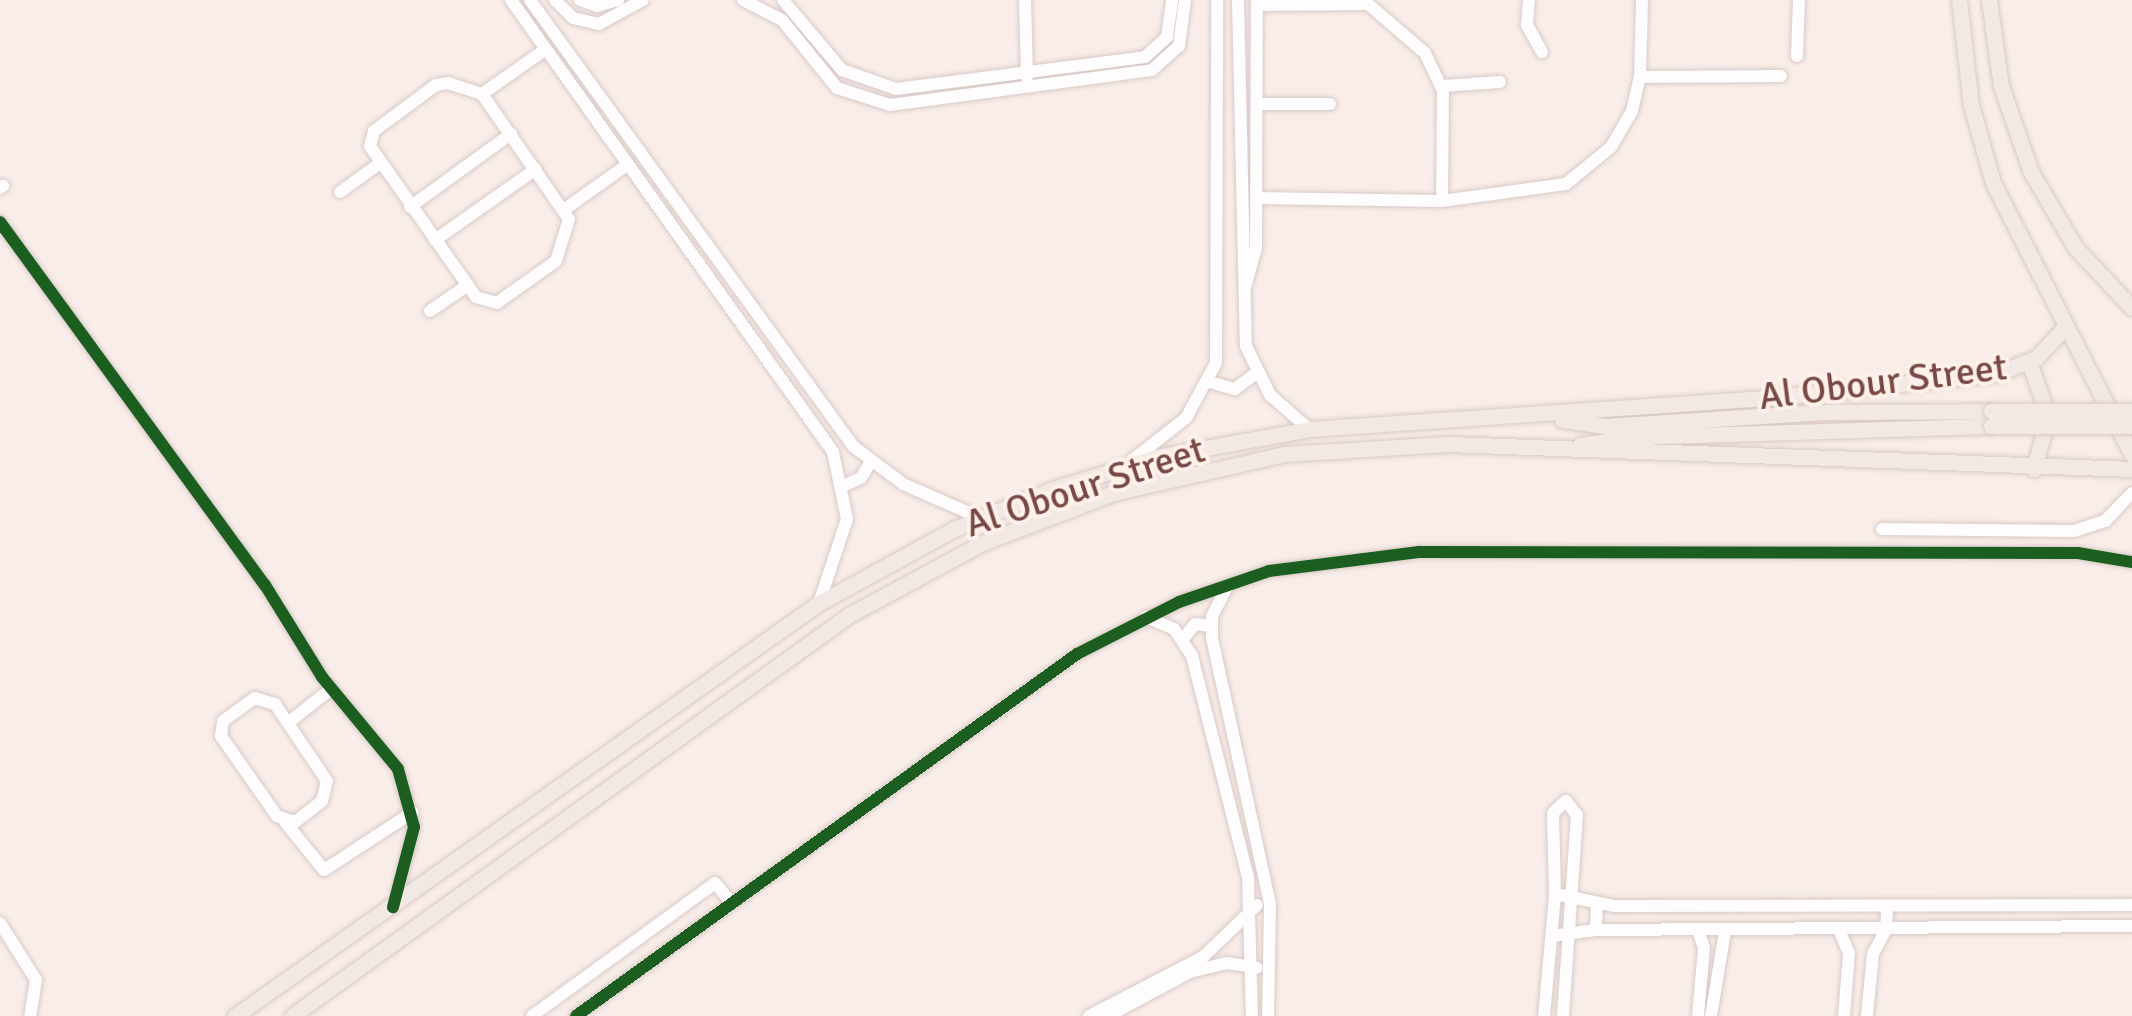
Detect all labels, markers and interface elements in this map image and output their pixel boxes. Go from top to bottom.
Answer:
street label: Al Obour Street [1756,344,2010,420]
street label: Al Obour Street [959,427,1211,547]

